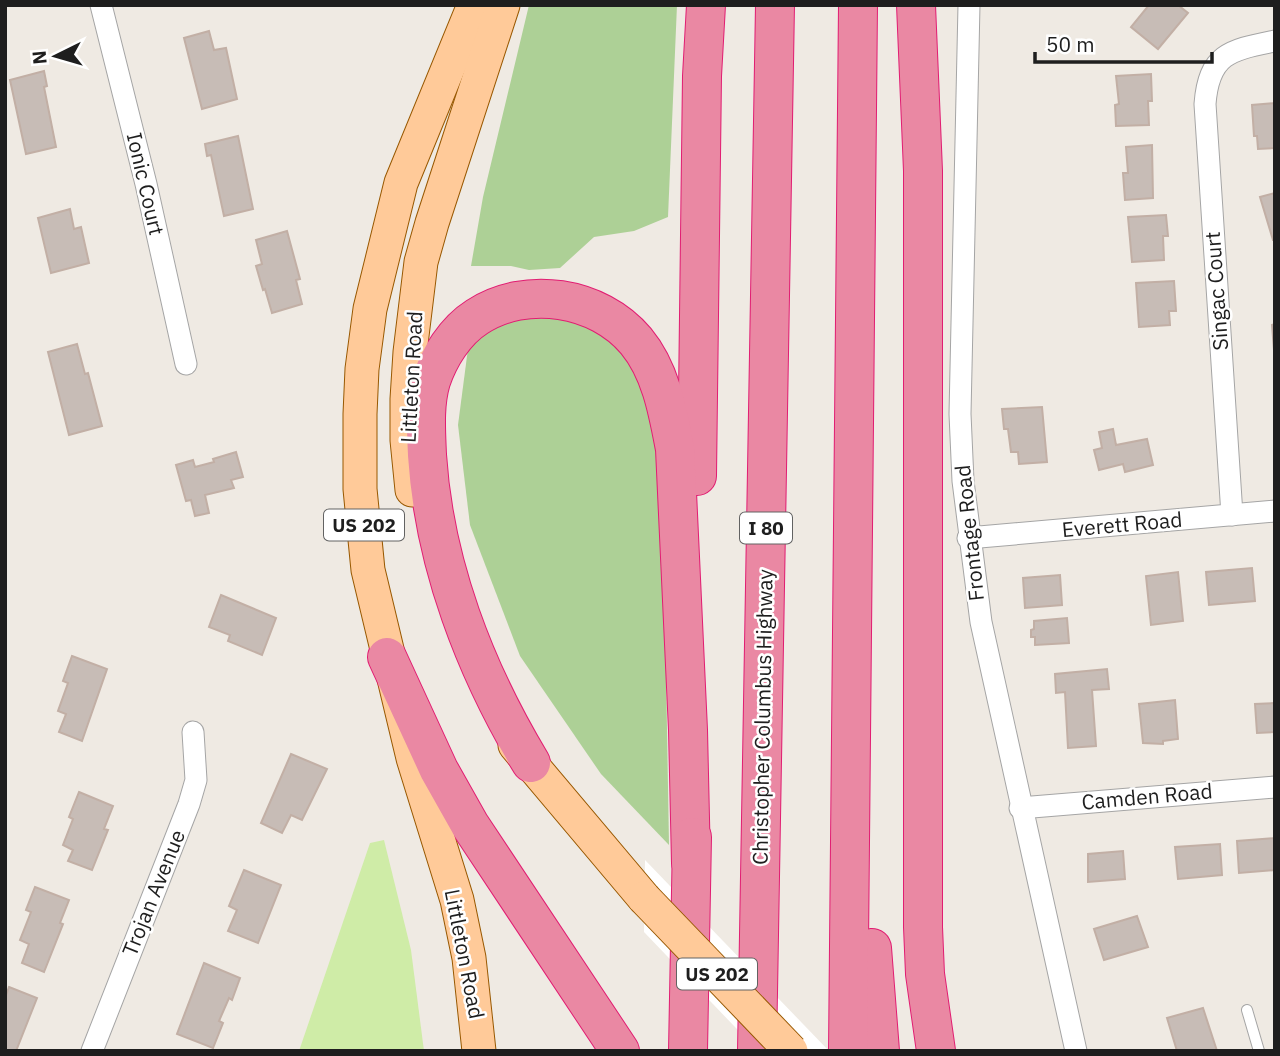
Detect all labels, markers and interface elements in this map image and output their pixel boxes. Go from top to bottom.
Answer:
north arrow [21,21,91,91]
scale bar [1035,21,1212,65]
text: 50 m [1046,30,1095,58]
text: N [27,50,52,65]
street label: Ionic Court [121,130,171,238]
street label: Singac Court [1198,231,1234,351]
street label: Littleton Road [394,310,428,443]
street label: Frontage Road [948,464,990,603]
street label: Everett Road [1060,505,1183,543]
road number: US 202 [324,510,404,540]
road number: I 80 [740,512,792,544]
street label: Christopher Columbus Highway [745,568,779,865]
street label: Camden Road [1080,776,1214,816]
street label: Trojan Avenue [115,825,191,960]
street label: Littleton Road [439,886,491,1021]
road number: US 202 [677,958,757,990]

